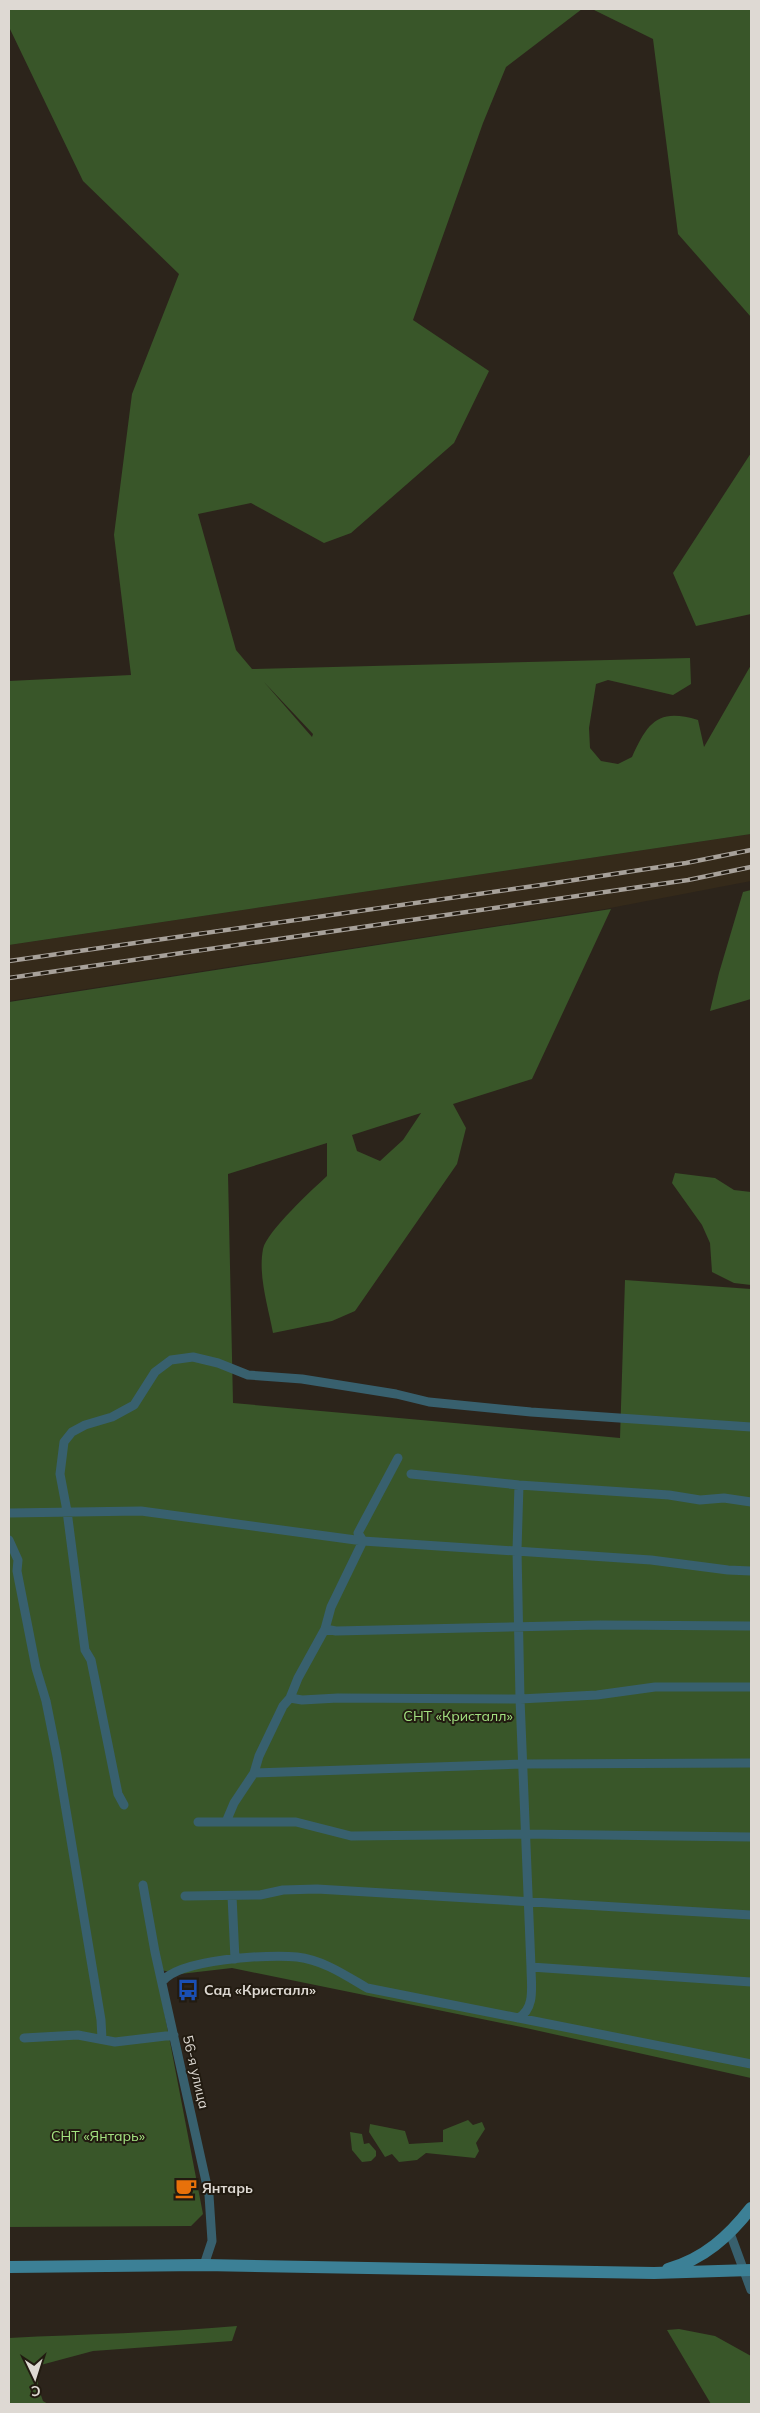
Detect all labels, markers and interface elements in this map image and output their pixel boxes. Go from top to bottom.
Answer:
park label: СНТ «Кристалл» [403,1707,513,1725]
bus stop icon: Сад «Кристалл» [175,1977,201,2003]
place label: Сад «Кристалл» [204,1981,316,1999]
street label: 56-я улица [179,2033,213,2111]
park label: СНТ «Янтарь» [51,2127,145,2145]
cafe icon: Янтарь [173,2175,199,2201]
place label: Янтарь [202,2179,253,2197]
north arrow [10,2353,60,2403]
text: С [30,2382,41,2400]

